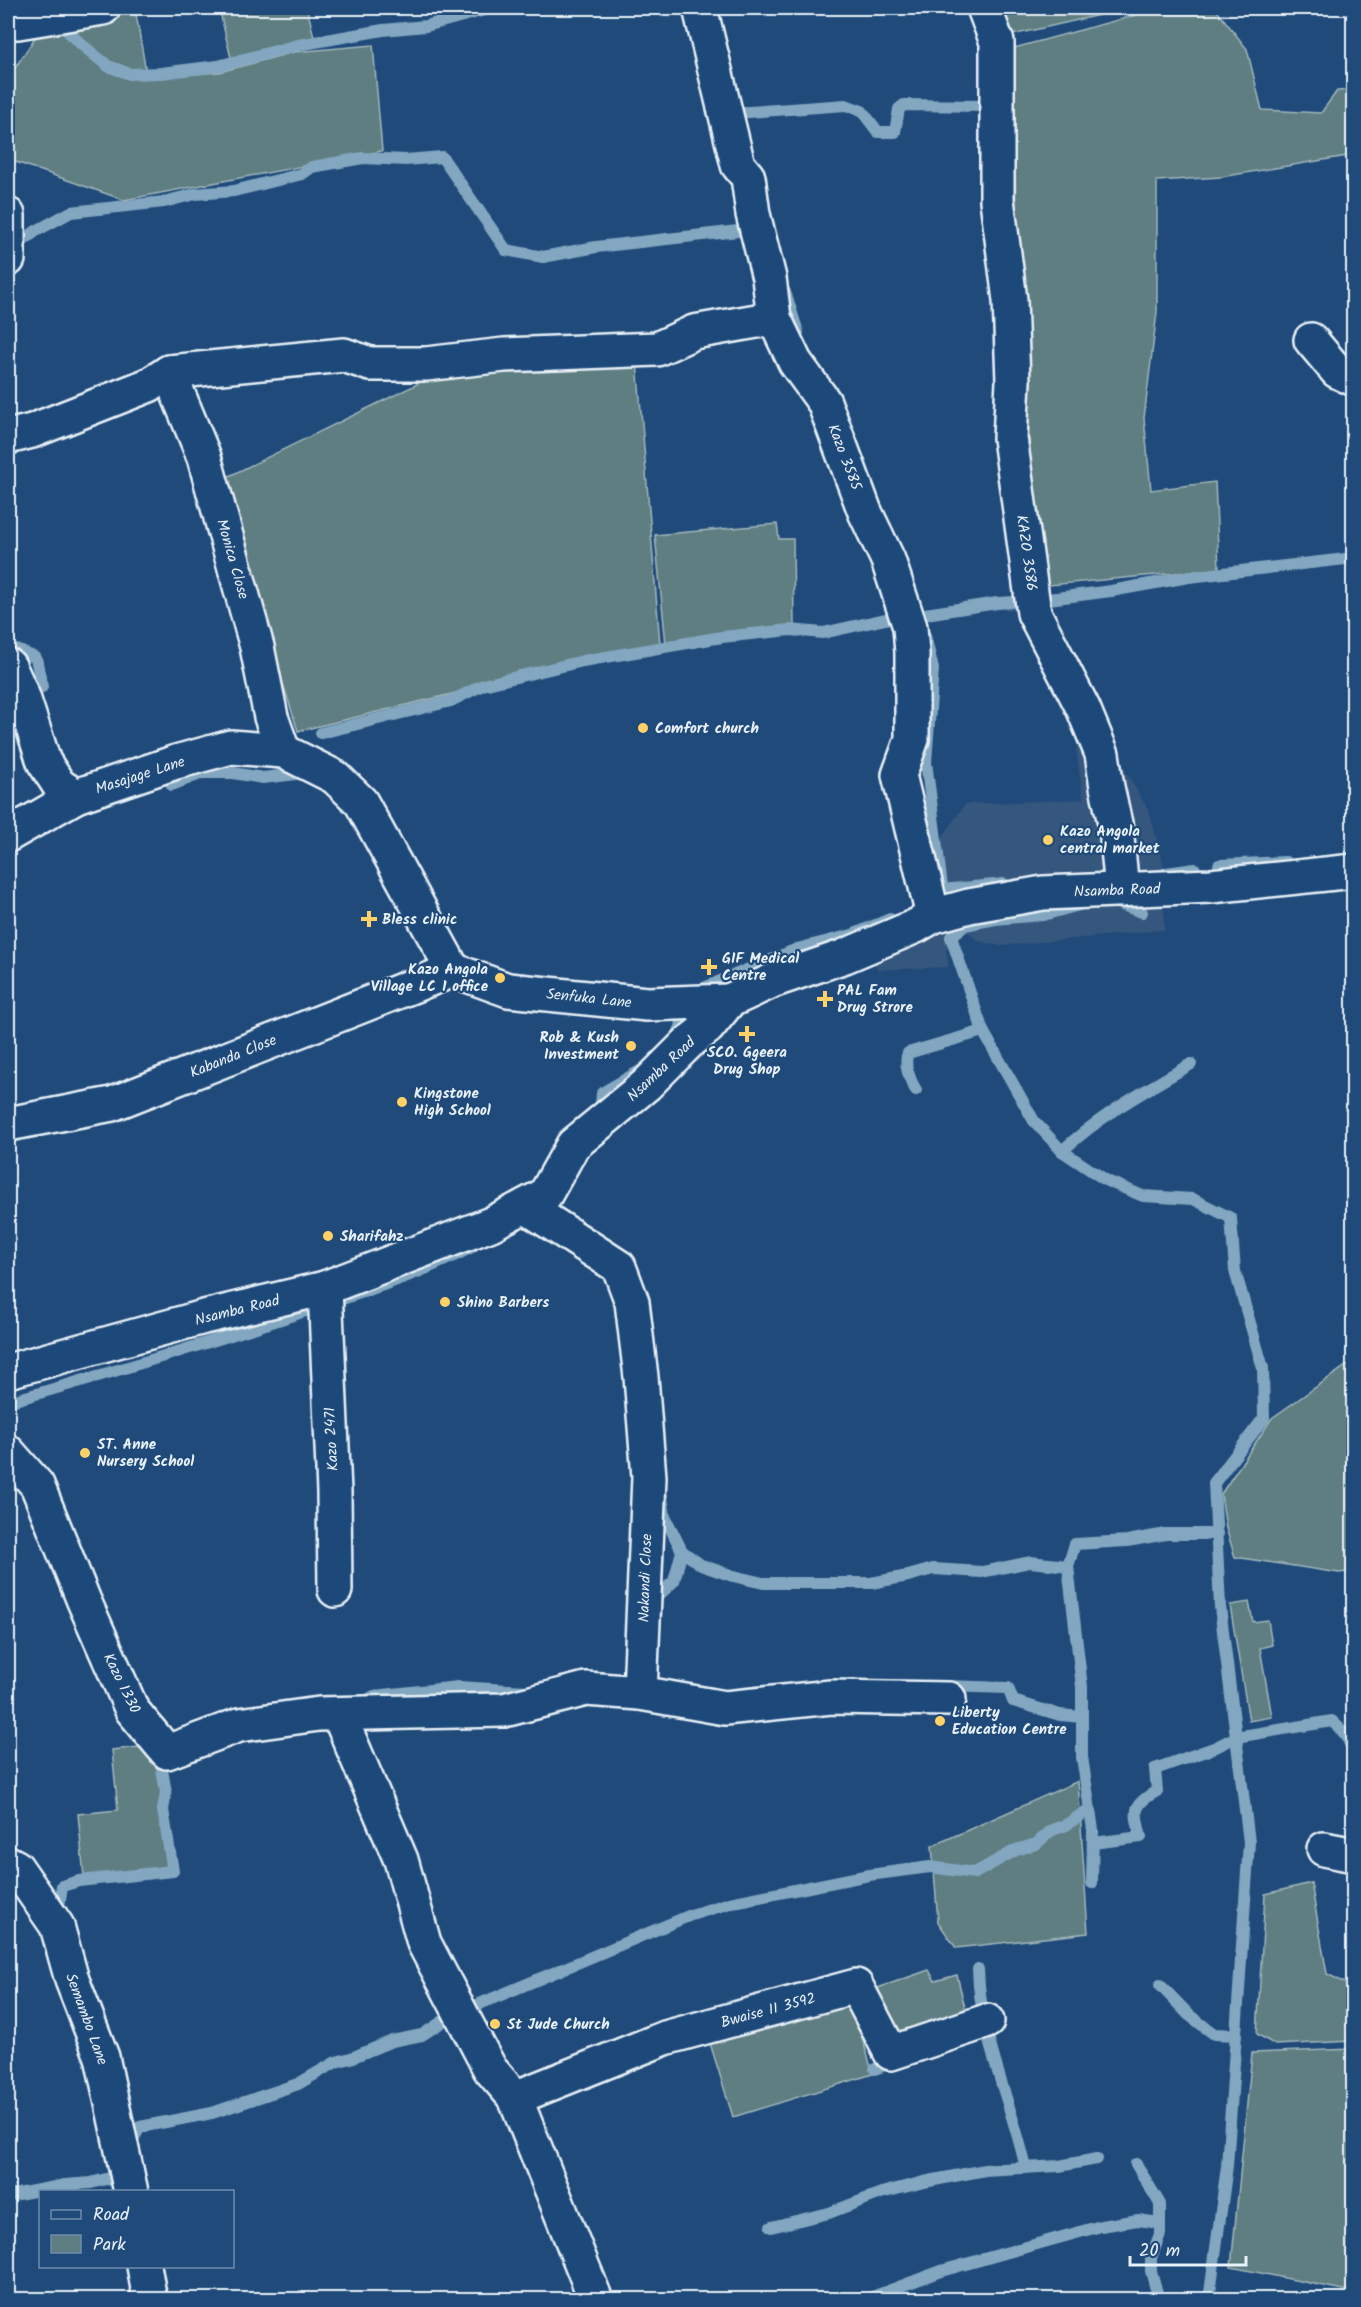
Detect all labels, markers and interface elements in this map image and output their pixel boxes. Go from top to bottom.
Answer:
street label: Kazo 3585 [820,421,868,495]
street label: KAZO 3586 [1009,514,1043,593]
street label: Monica Close [209,516,255,602]
place label: Comfort church [655,717,759,741]
marker: Comfort church [636,721,650,735]
street label: Masajage Lane [92,750,188,802]
place label: Kazo Angola central market [1060,820,1160,861]
marker: Kazo Angola central market [1041,833,1055,847]
street label: Nsamba Road [1073,877,1161,905]
place label: Bless clinic [382,908,457,932]
marker: Bless clinic [360,910,378,928]
place label: GIF Medical Centre [722,947,799,988]
place label: Kazo Angola Village LC 1 office [371,958,489,999]
marker: GIF Medical Centre [700,958,718,976]
marker: Kazo Angola Village LC 1 office [493,971,507,985]
place label: PAL Fam Drug Strore [837,979,913,1020]
street label: Senfuka Lane [545,983,633,1015]
marker: PAL Fam Drug Strore [818,992,832,1006]
place label: Rob & Kush Investment [540,1026,619,1067]
marker: SCO. Ggeera Drug Shop [740,1027,754,1041]
street label: Kabanda Close [186,1028,281,1085]
street label: Nsamba Road [622,1031,702,1108]
marker: Rob & Kush Investment [624,1039,638,1053]
place label: SCO. Ggeera Drug Shop [707,1041,787,1082]
place label: Kingstone High School [414,1082,491,1123]
marker: Kingstone High School [395,1095,409,1109]
place label: Sharifahz [340,1225,404,1249]
marker: Sharifahz [321,1229,335,1243]
street label: Nsamba Road [192,1289,283,1333]
place label: Shino Barbers [457,1291,549,1315]
marker: Shino Barbers [438,1295,452,1309]
street label: Kazo 2471 [318,1406,346,1471]
place label: ST. Anne Nursery School [97,1433,194,1474]
marker: ST. Anne Nursery School [78,1446,92,1460]
street label: Nakandi Close [632,1533,660,1623]
street label: Kazo 1330 [96,1649,146,1718]
place label: Liberty Education Centre [952,1701,1067,1742]
marker: Liberty Education Centre [933,1714,947,1728]
street label: Semambo Lane [58,1970,114,2069]
street label: Bwaise II 3592 [718,1987,818,2035]
place label: St Jude Church [507,2013,610,2037]
marker: St Jude Church [488,2017,502,2031]
legend [39,2190,234,2268]
text: Road [93,2201,130,2230]
scale bar [1130,2229,1246,2267]
text: Park [93,2231,126,2260]
text: 20 m [1139,2237,1180,2266]

